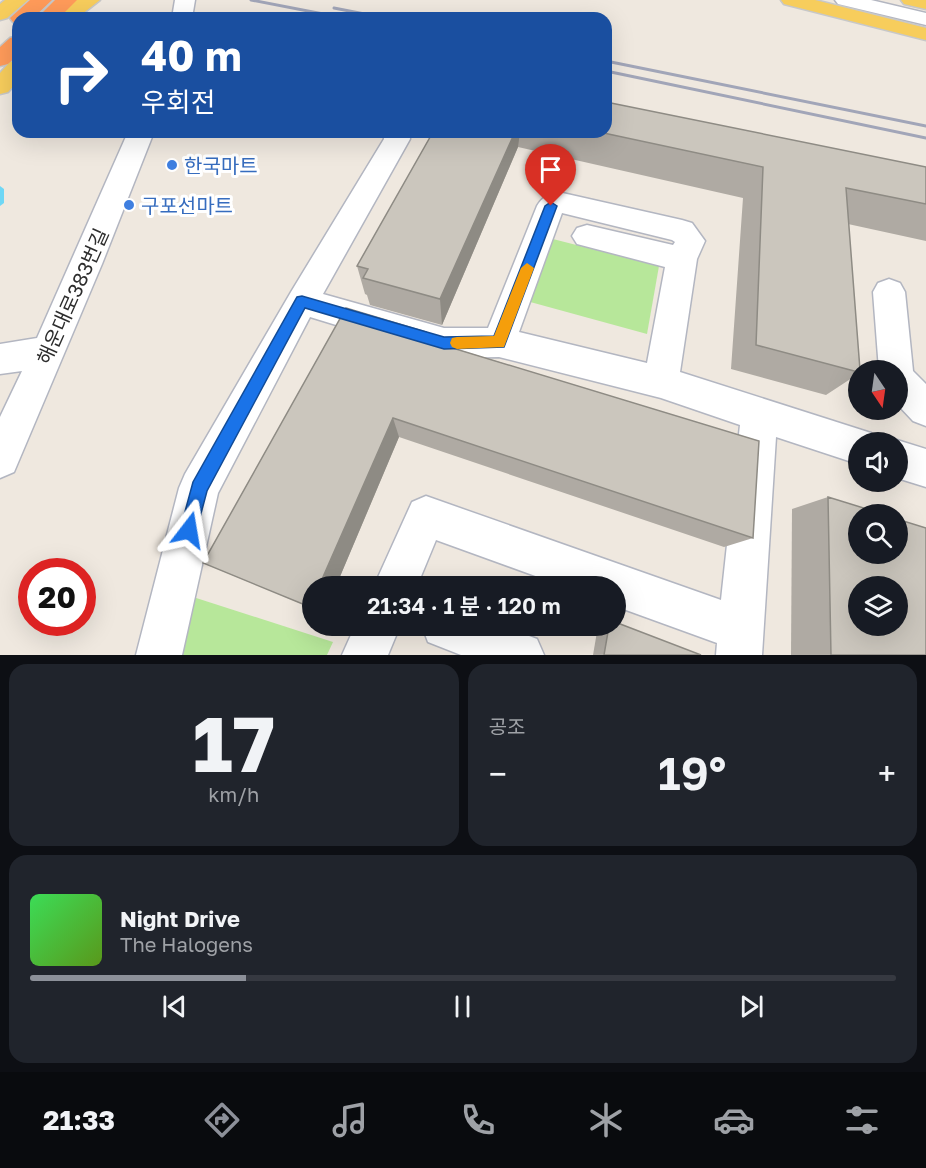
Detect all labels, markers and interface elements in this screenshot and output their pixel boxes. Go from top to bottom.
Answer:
text: 40 m [141,30,242,80]
icon: right [42,36,120,114]
text: 우회전 [141,86,216,118]
pin [525,144,576,206]
place label: 한국마트 [184,153,258,177]
icon: arrive [534,153,567,186]
marker: 한국마트 [165,158,179,172]
place label: 구포선마트 [141,193,233,217]
marker: 구포선마트 [122,198,136,212]
street label: 해운대로383번길 [31,224,113,368]
north arrow [848,360,908,420]
map controls [848,360,908,636]
button: sound [848,432,908,492]
position arrow [157,498,221,562]
button: search [848,504,908,564]
speed limit sign: 20 [18,558,96,636]
button: layers [848,576,908,636]
text: 21:34 · 1 분 · 120 m [367,592,561,619]
text: 17 [192,696,275,789]
text: 공조 [489,714,525,738]
text: 19° [658,746,726,800]
text: − [489,754,507,793]
text: + [878,754,896,793]
text: km/h [208,782,259,806]
text: Night Drive [120,905,240,932]
text: The Halogens [120,932,253,956]
icon: previous [158,990,191,1023]
icon: pause [446,990,479,1023]
icon: next [735,990,768,1023]
icon: directions [201,1099,243,1141]
icon: music [329,1099,371,1141]
icon: phone [457,1099,499,1141]
icon: climate [585,1099,627,1141]
icon: car [713,1099,755,1141]
icon: filters [841,1099,883,1141]
text: 21:33 [43,1104,115,1136]

